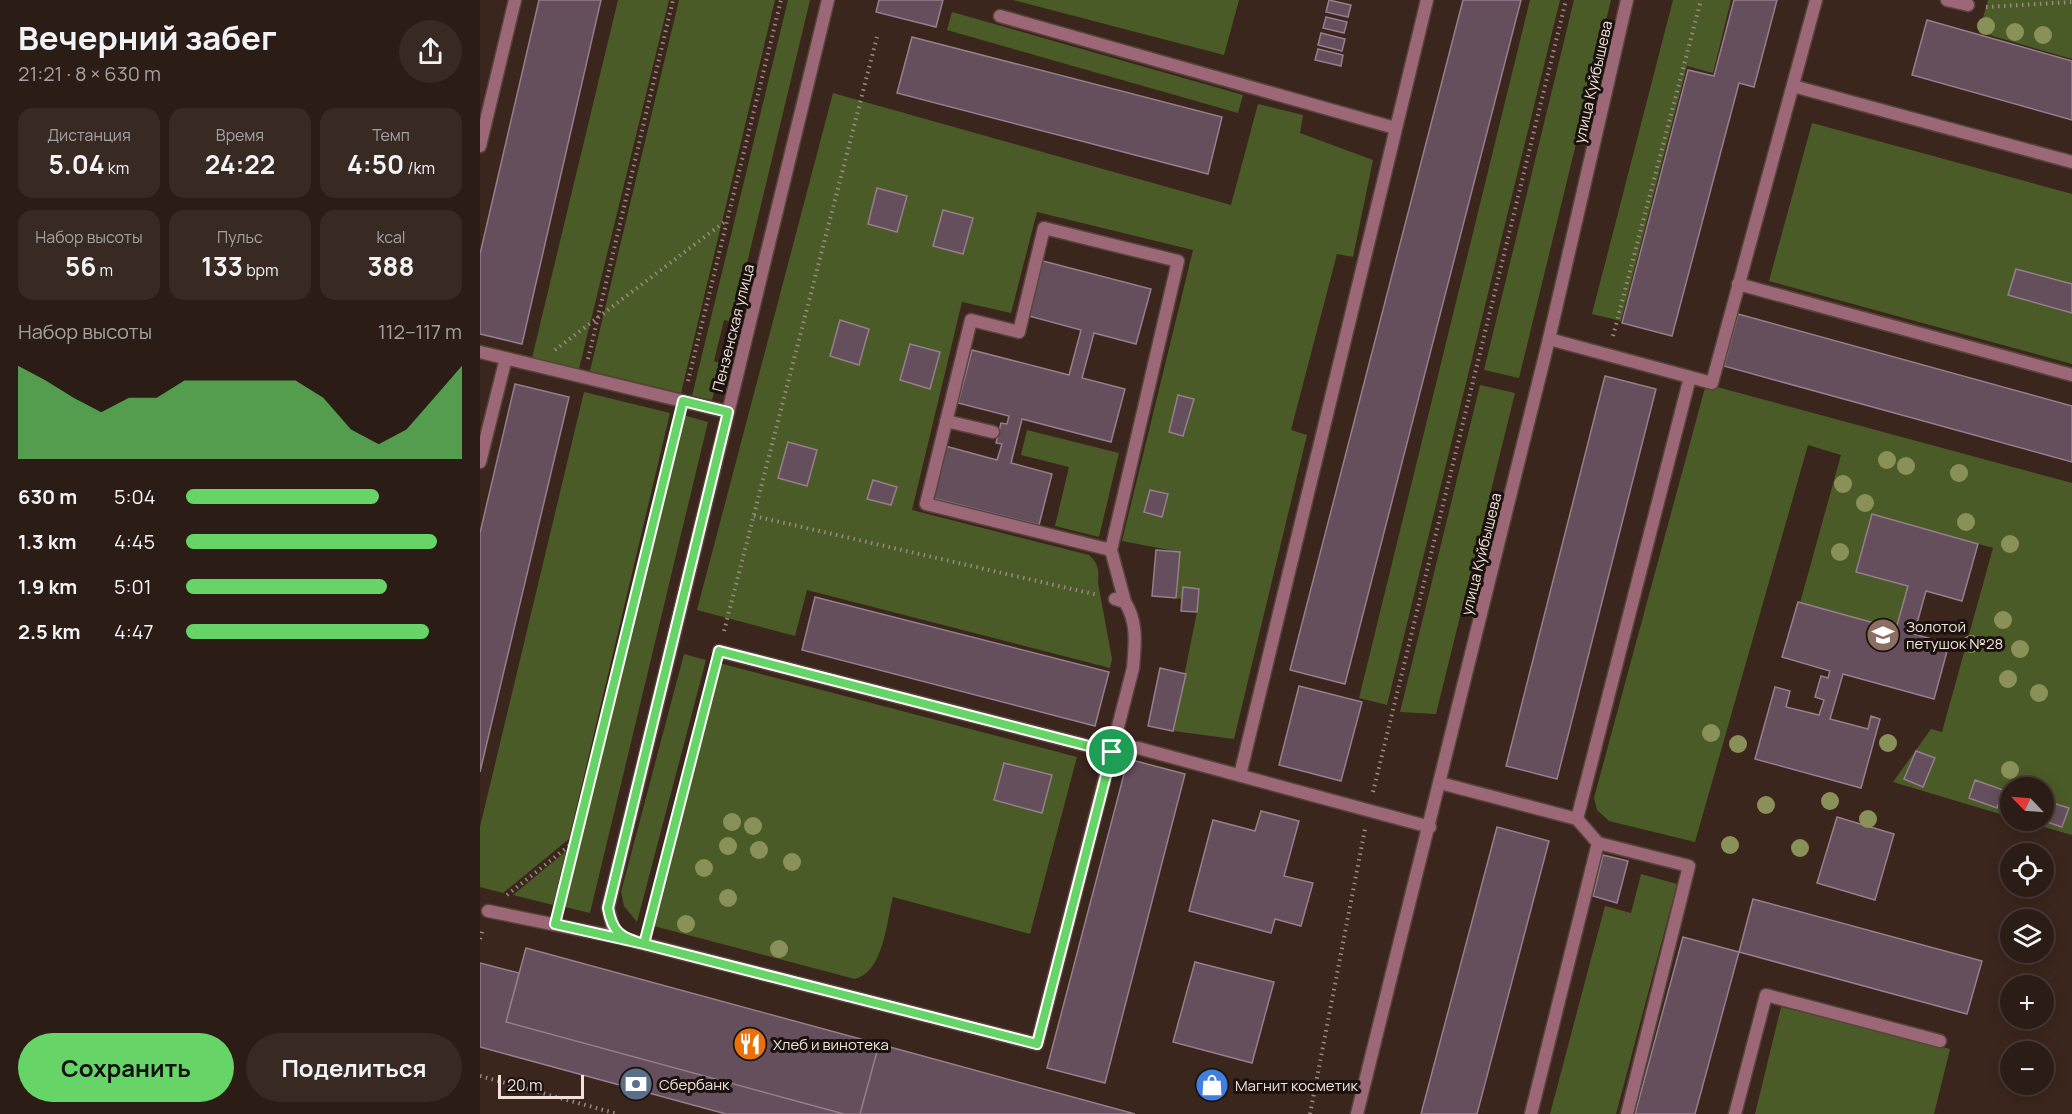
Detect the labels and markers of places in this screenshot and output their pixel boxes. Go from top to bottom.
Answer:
place label: Золотой петушок №28 [1906,616,2003,654]
school or university icon: Золотой петушок №28 [1865,617,1901,653]
pin [1086,726,1137,777]
restaurant icon: Хлеб и винотека [732,1026,768,1062]
place label: Хлеб и винотека [773,1034,889,1055]
bank icon: Сбербанк [618,1066,654,1102]
shop icon: Магнит косметик [1194,1067,1230,1103]
place label: Сбербанк [659,1074,730,1095]
place label: Магнит косметик [1235,1075,1359,1096]

